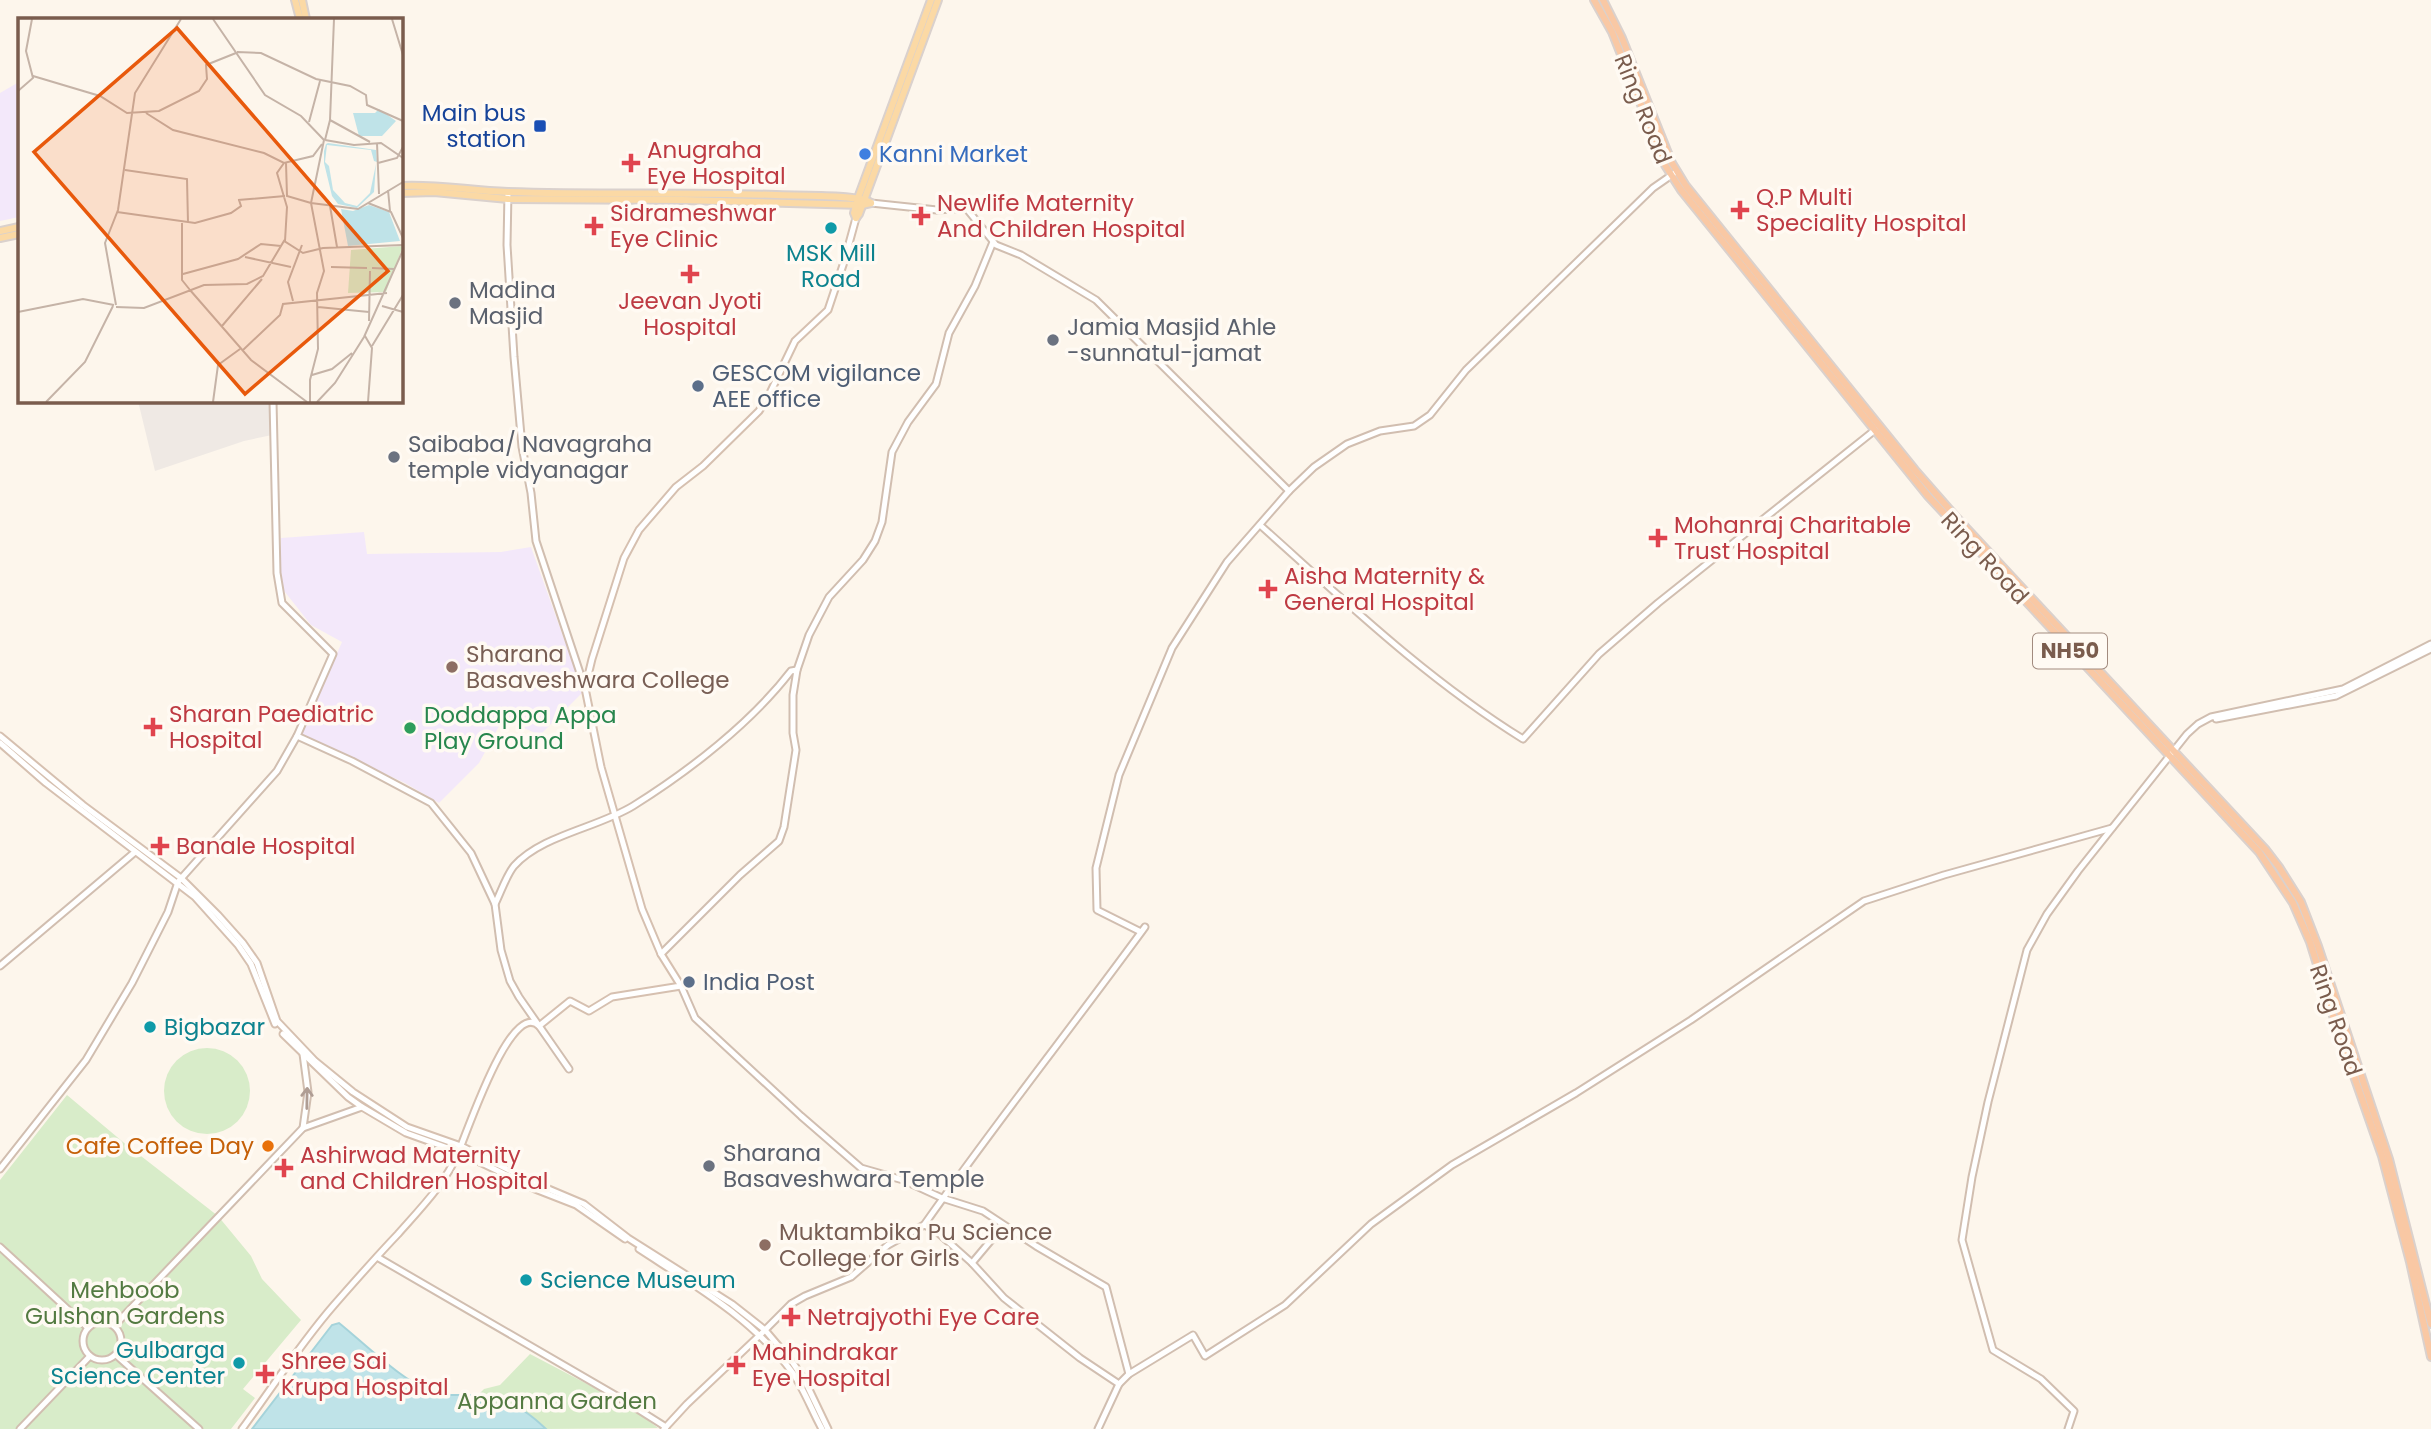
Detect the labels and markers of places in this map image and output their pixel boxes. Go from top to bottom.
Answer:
place label: Main bus station [422,97,526,155]
marker: Main bus station [532,118,548,134]
place label: Anugraha Eye Hospital [647,134,786,192]
place label: Kanni Market [879,138,1028,170]
marker: Kanni Market [857,146,873,162]
marker: Anugraha Eye Hospital [621,153,641,173]
place label: Q.P Multi Speciality Hospital [1756,181,1967,239]
place label: Newlife Maternity And Children Hospital [937,187,1185,245]
place label: Sidrameshwar Eye Clinic [610,197,777,255]
marker: Q.P Multi Speciality Hospital [1730,200,1750,220]
marker: Newlife Maternity And Children Hospital [911,206,931,226]
marker: Sidrameshwar Eye Clinic [584,216,604,236]
marker: MSK Mill Road [823,220,839,236]
place label: MSK Mill Road [786,237,876,295]
marker: Jeevan Jyoti Hospital [680,264,700,284]
place label: Madina Masjid [469,274,556,332]
place label: Jeevan Jyoti Hospital [618,285,762,343]
marker: Madina Masjid [447,295,463,311]
place label: Jamia Masjid Ahle -sunnatul-jamat [1067,311,1276,369]
marker: Jamia Masjid Ahle -sunnatul-jamat [1045,332,1061,348]
place label: GESCOM vigilance AEE office [712,357,921,415]
marker: GESCOM vigilance AEE office [690,378,706,394]
place label: Saibaba/ Navagraha temple vidyanagar [408,428,652,486]
marker: Saibaba/ Navagraha temple vidyanagar [386,449,402,465]
place label: Mohanraj Charitable Trust Hospital [1674,509,1911,567]
marker: Mohanraj Charitable Trust Hospital [1648,528,1668,548]
place label: Aisha Maternity & General Hospital [1284,560,1485,618]
marker: Aisha Maternity & General Hospital [1258,579,1278,599]
place label: Sharana Basaveshwara College [466,638,730,696]
marker: Sharana Basaveshwara College [444,659,460,675]
place label: Sharan Paediatric Hospital [169,698,374,756]
place label: Doddappa Appa Play Ground [424,699,617,757]
marker: Sharan Paediatric Hospital [143,717,163,737]
marker: Doddappa Appa Play Ground [402,720,418,736]
place label: Banale Hospital [176,830,355,862]
marker: Banale Hospital [150,836,170,856]
place label: India Post [703,966,815,998]
marker: India Post [681,974,697,990]
place label: Bigbazar [164,1011,265,1043]
marker: Bigbazar [142,1019,158,1035]
place label: Cafe Coffee Day [66,1130,254,1162]
place label: Sharana Basaveshwara Temple [723,1137,985,1195]
marker: Cafe Coffee Day [260,1138,276,1154]
place label: Ashirwad Maternity and Children Hospital [300,1139,548,1197]
marker: Ashirwad Maternity and Children Hospital [274,1158,294,1178]
marker: Sharana Basaveshwara Temple [701,1158,717,1174]
place label: Muktambika Pu Science College for Girls [779,1216,1052,1274]
marker: Muktambika Pu Science College for Girls [757,1237,773,1253]
place label: Science Museum [540,1264,736,1296]
marker: Science Museum [518,1272,534,1288]
place label: Netrajyothi Eye Care [807,1301,1039,1333]
marker: Netrajyothi Eye Care [781,1307,801,1327]
place label: Gulbarga Science Center [51,1334,225,1392]
place label: Mahindrakar Eye Hospital [752,1336,898,1394]
place label: Shree Sai Krupa Hospital [281,1345,449,1403]
marker: Gulbarga Science Center [231,1355,247,1371]
marker: Mahindrakar Eye Hospital [726,1355,746,1375]
marker: Shree Sai Krupa Hospital [255,1364,275,1384]

